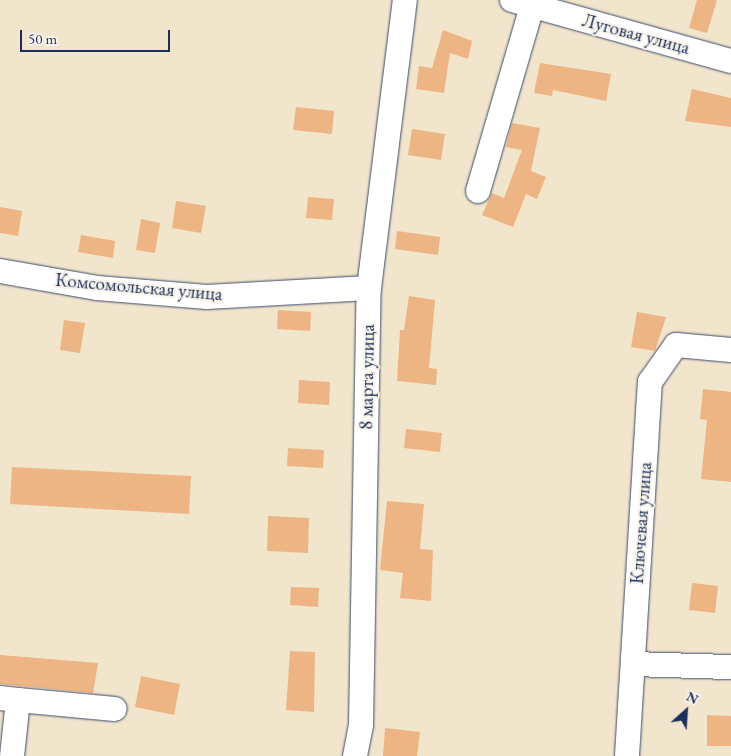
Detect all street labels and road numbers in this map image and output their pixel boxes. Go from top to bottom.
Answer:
street label: Луговая улица [580,9,692,59]
street label: Комсомольская улица [54,268,224,306]
street label: 8 марта улица [355,324,379,430]
street label: Ключевая улица [625,461,657,585]

